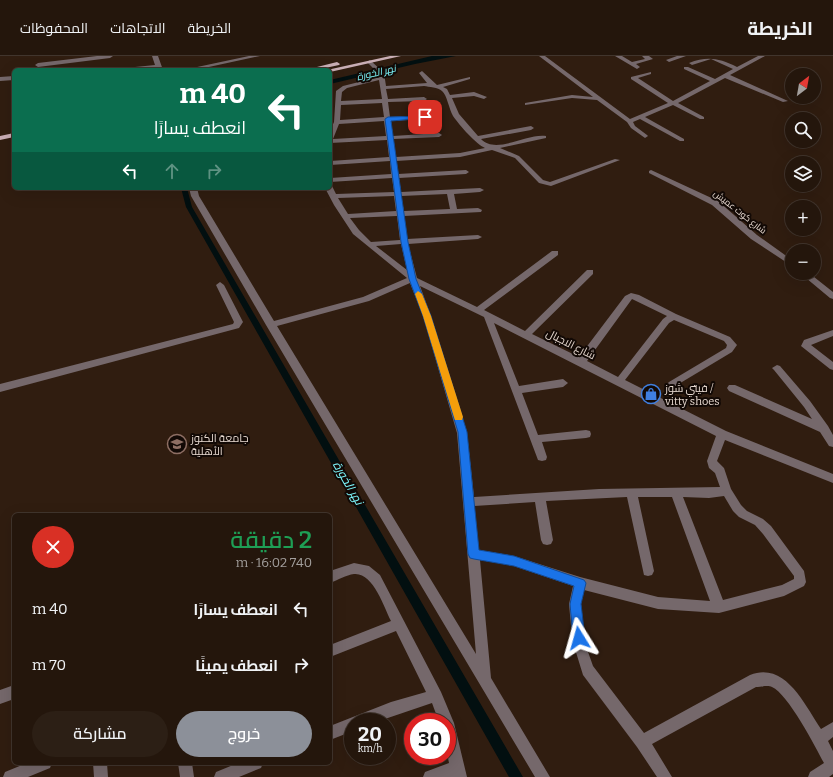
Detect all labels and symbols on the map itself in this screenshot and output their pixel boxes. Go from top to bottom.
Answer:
water label: نهر الخورة [355,62,398,83]
north arrow [785,68,821,104]
pin [408,100,442,134]
street label: شارع كوت عميش [711,188,768,237]
street label: شارع الاجبال [544,327,598,363]
place label: فيتي شوز / vitty shoes [664,382,720,408]
shop icon: فيتي شوز / vitty shoes [640,383,662,405]
place label: جامعة الكنوز الأهلية [190,432,249,458]
school or university icon: جامعة الكنوز الأهلية [166,433,188,455]
water label: نهر الخورة [330,459,367,509]
position arrow [558,617,600,659]
speed limit sign: 30 [404,713,456,765]

